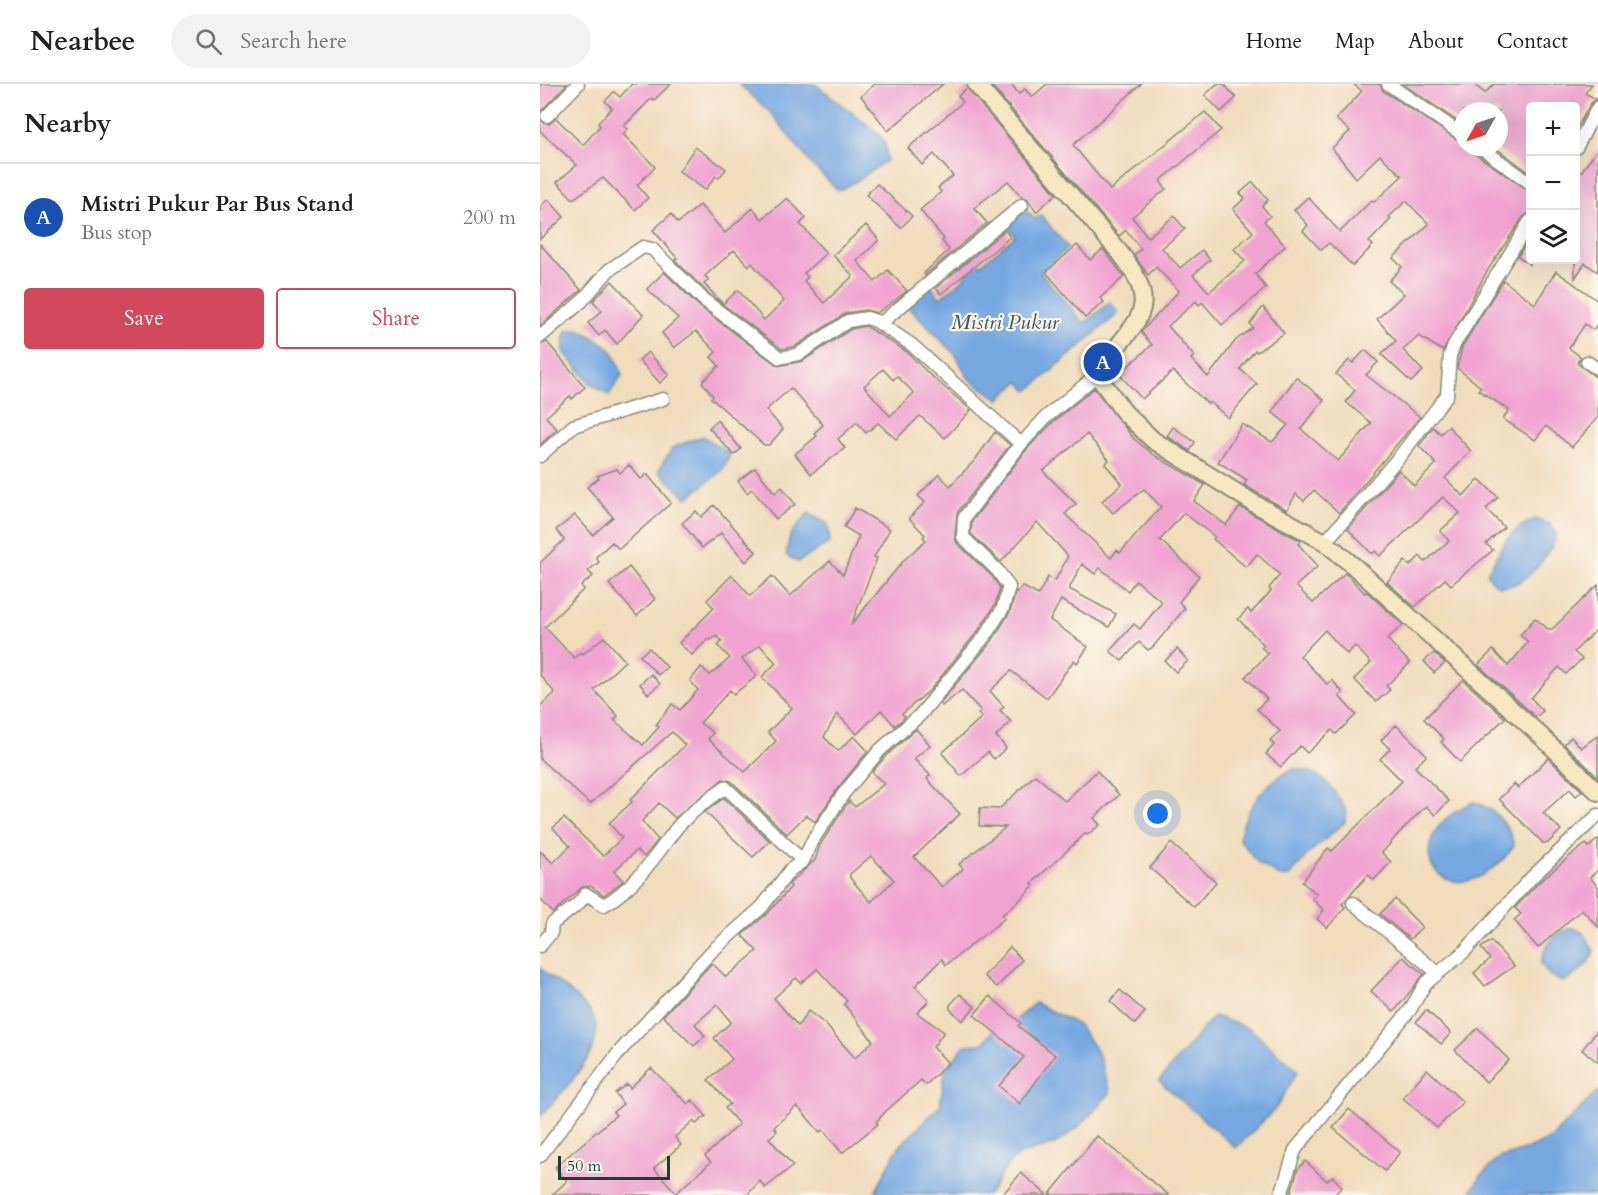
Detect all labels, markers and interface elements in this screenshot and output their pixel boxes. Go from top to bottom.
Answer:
search box [171,14,591,68]
text: Nearbee [30,22,135,60]
icon: search [192,25,225,58]
text: Search here [240,26,347,56]
text: Home [1246,27,1302,56]
text: Map [1335,27,1375,56]
text: About [1408,27,1464,56]
text: Contact [1497,27,1568,56]
north arrow [1454,102,1508,156]
map controls [1526,102,1580,264]
button: + [1526,102,1580,156]
text: Nearby [24,106,112,141]
button: − [1526,156,1580,210]
text: Mistri Pukur Par Bus Stand [81,189,354,219]
text: A [36,204,51,231]
text: 200 m [463,204,516,231]
button: layers [1526,210,1580,264]
text: Bus stop [81,219,152,246]
button: Save [24,288,264,349]
button: Share [276,288,516,349]
water label: Mistri Pukur [951,308,1060,337]
pin: A [1084,340,1122,384]
your location [1143,799,1172,828]
scale bar [558,1153,670,1180]
text: 50 m [567,1155,601,1177]

